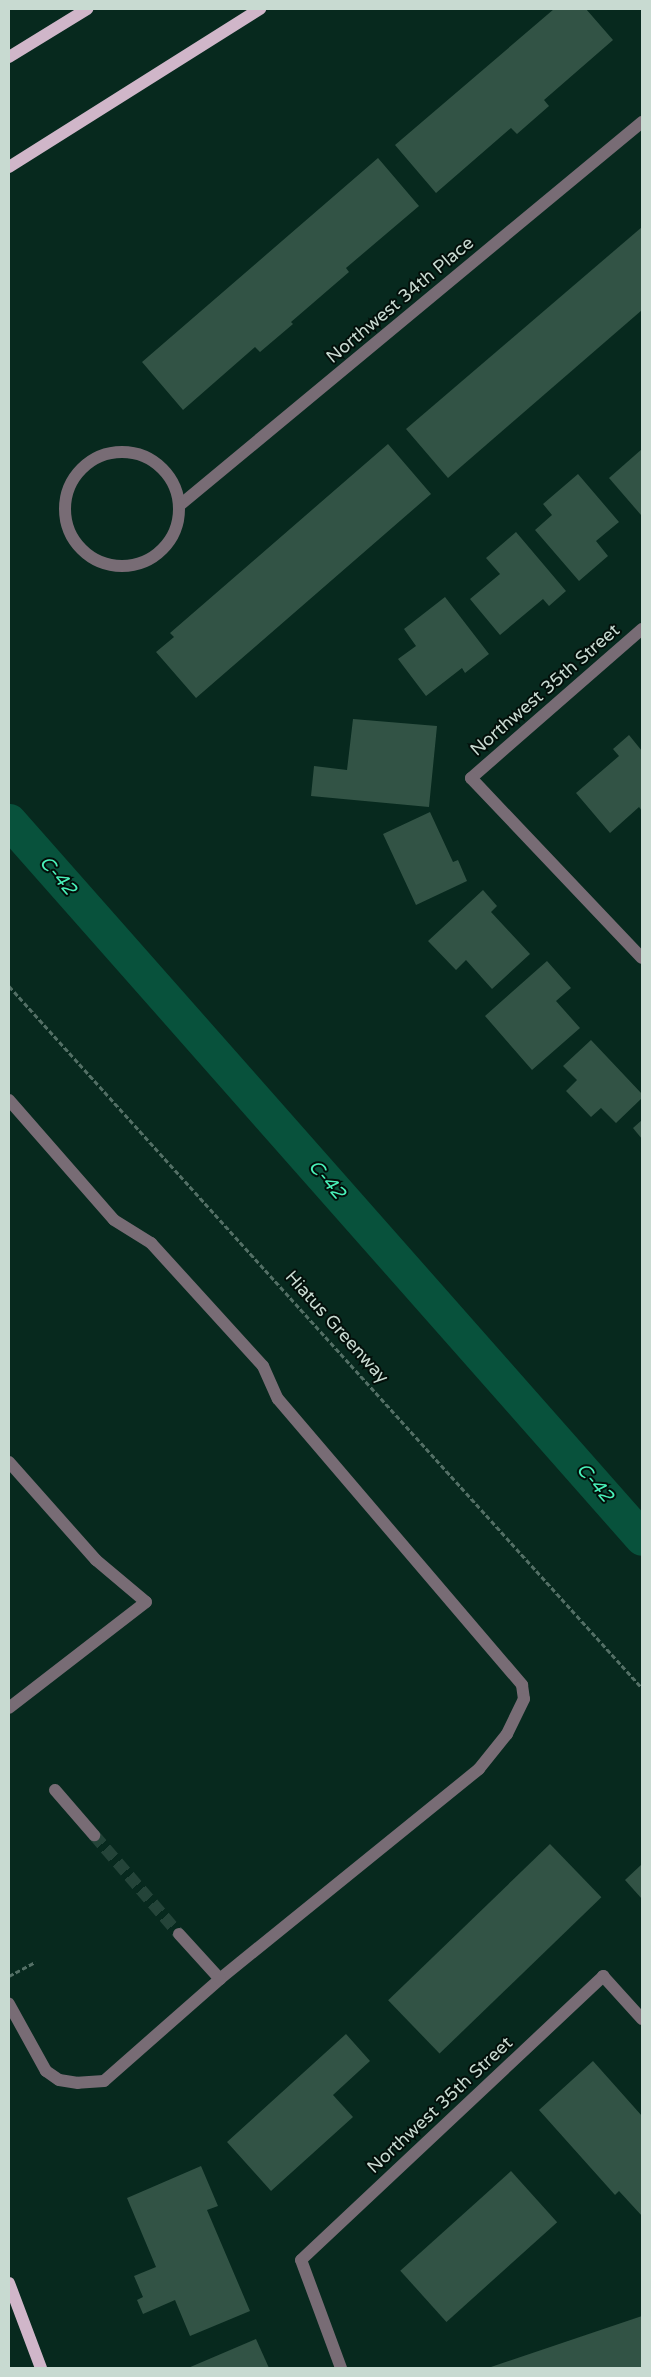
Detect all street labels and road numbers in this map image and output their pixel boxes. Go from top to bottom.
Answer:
street label: Northwest 34th Place [322,232,478,368]
street label: Northwest 35th Street [466,619,624,761]
street label: Hiatus Greenway [281,1266,393,1388]
street label: Northwest 35th Street [363,2032,517,2178]

